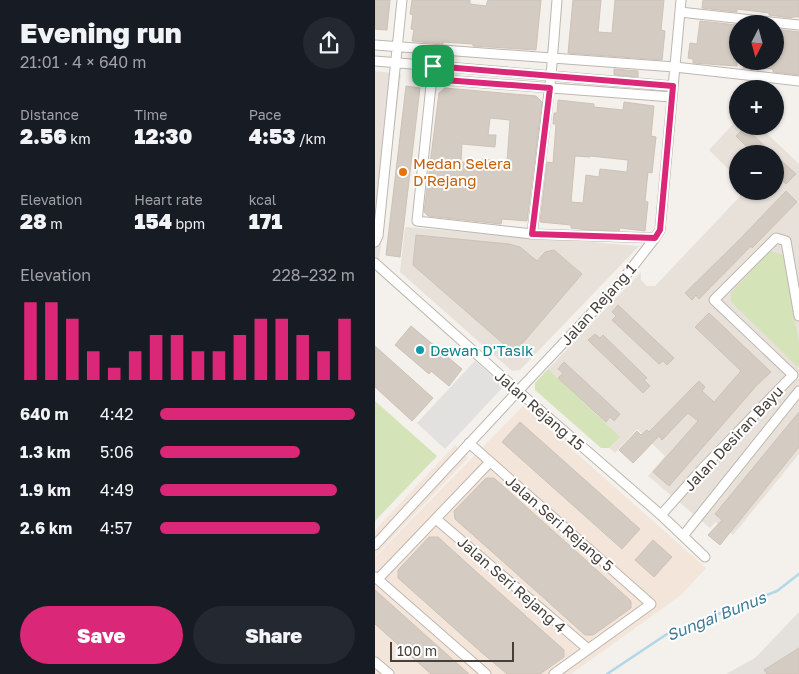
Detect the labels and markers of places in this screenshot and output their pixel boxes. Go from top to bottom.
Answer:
pin [412,45,454,87]
place label: Medan Selera D'Rejang [413,154,511,189]
marker: Medan Selera D'Rejang [397,166,409,178]
place label: Dewan D'Tasik [430,341,534,359]
marker: Dewan D'Tasik [414,344,426,356]

